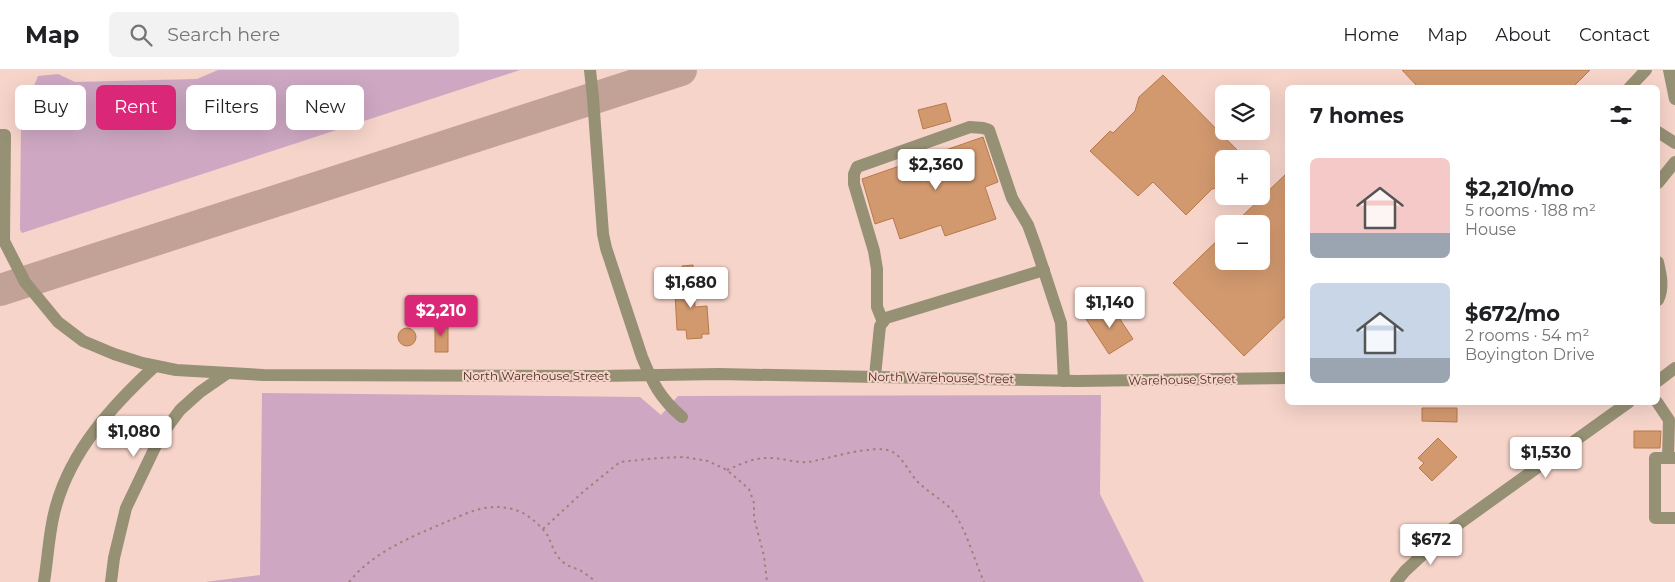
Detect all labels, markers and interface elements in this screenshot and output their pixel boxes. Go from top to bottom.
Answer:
search box [109,12,459,57]
text: Map [25,20,79,49]
icon: search [127,21,155,49]
text: Search here [167,23,280,46]
text: Home [1343,24,1399,46]
text: Map [1427,24,1467,46]
text: About [1495,24,1551,46]
text: Contact [1579,24,1650,46]
chip: Buy [15,85,86,130]
chip: Rent [96,85,176,130]
chip: Filters [186,85,276,130]
chip: New [286,85,364,130]
map controls [1215,85,1270,270]
button: layers [1215,85,1270,140]
icon: filters [1607,101,1635,129]
text: 7 homes [1310,103,1404,128]
pin: $2,360 [895,148,977,191]
button: + [1215,150,1270,205]
text: $2,360 [909,155,963,174]
text: $2,210/mo [1465,176,1574,201]
icon: home [1350,178,1410,238]
text: 5 rooms · 188 m² [1465,201,1596,220]
button: − [1215,215,1270,270]
text: House [1465,220,1516,239]
pin: $1,680 [650,266,732,309]
text: $1,680 [665,273,717,292]
pin: $1,140 [1069,286,1151,329]
text: $1,140 [1086,293,1134,312]
pin: $2,210 [400,294,482,337]
text: $2,210 [416,301,466,320]
text: $672/mo [1465,301,1560,326]
icon: home [1350,303,1410,363]
text: 2 rooms · 54 m² [1465,326,1589,345]
text: Boyington Drive [1465,345,1595,364]
street label: North Warehouse Street [463,368,609,383]
street label: North Warehouse Street [868,369,1014,386]
street label: Warehouse Street [1128,371,1236,388]
pin: $1,080 [93,416,175,458]
text: $1,080 [108,422,160,441]
pin: $1,530 [1505,436,1587,479]
text: $1,530 [1521,443,1571,462]
pin: $672 [1401,524,1461,566]
text: $672 [1411,530,1451,549]

